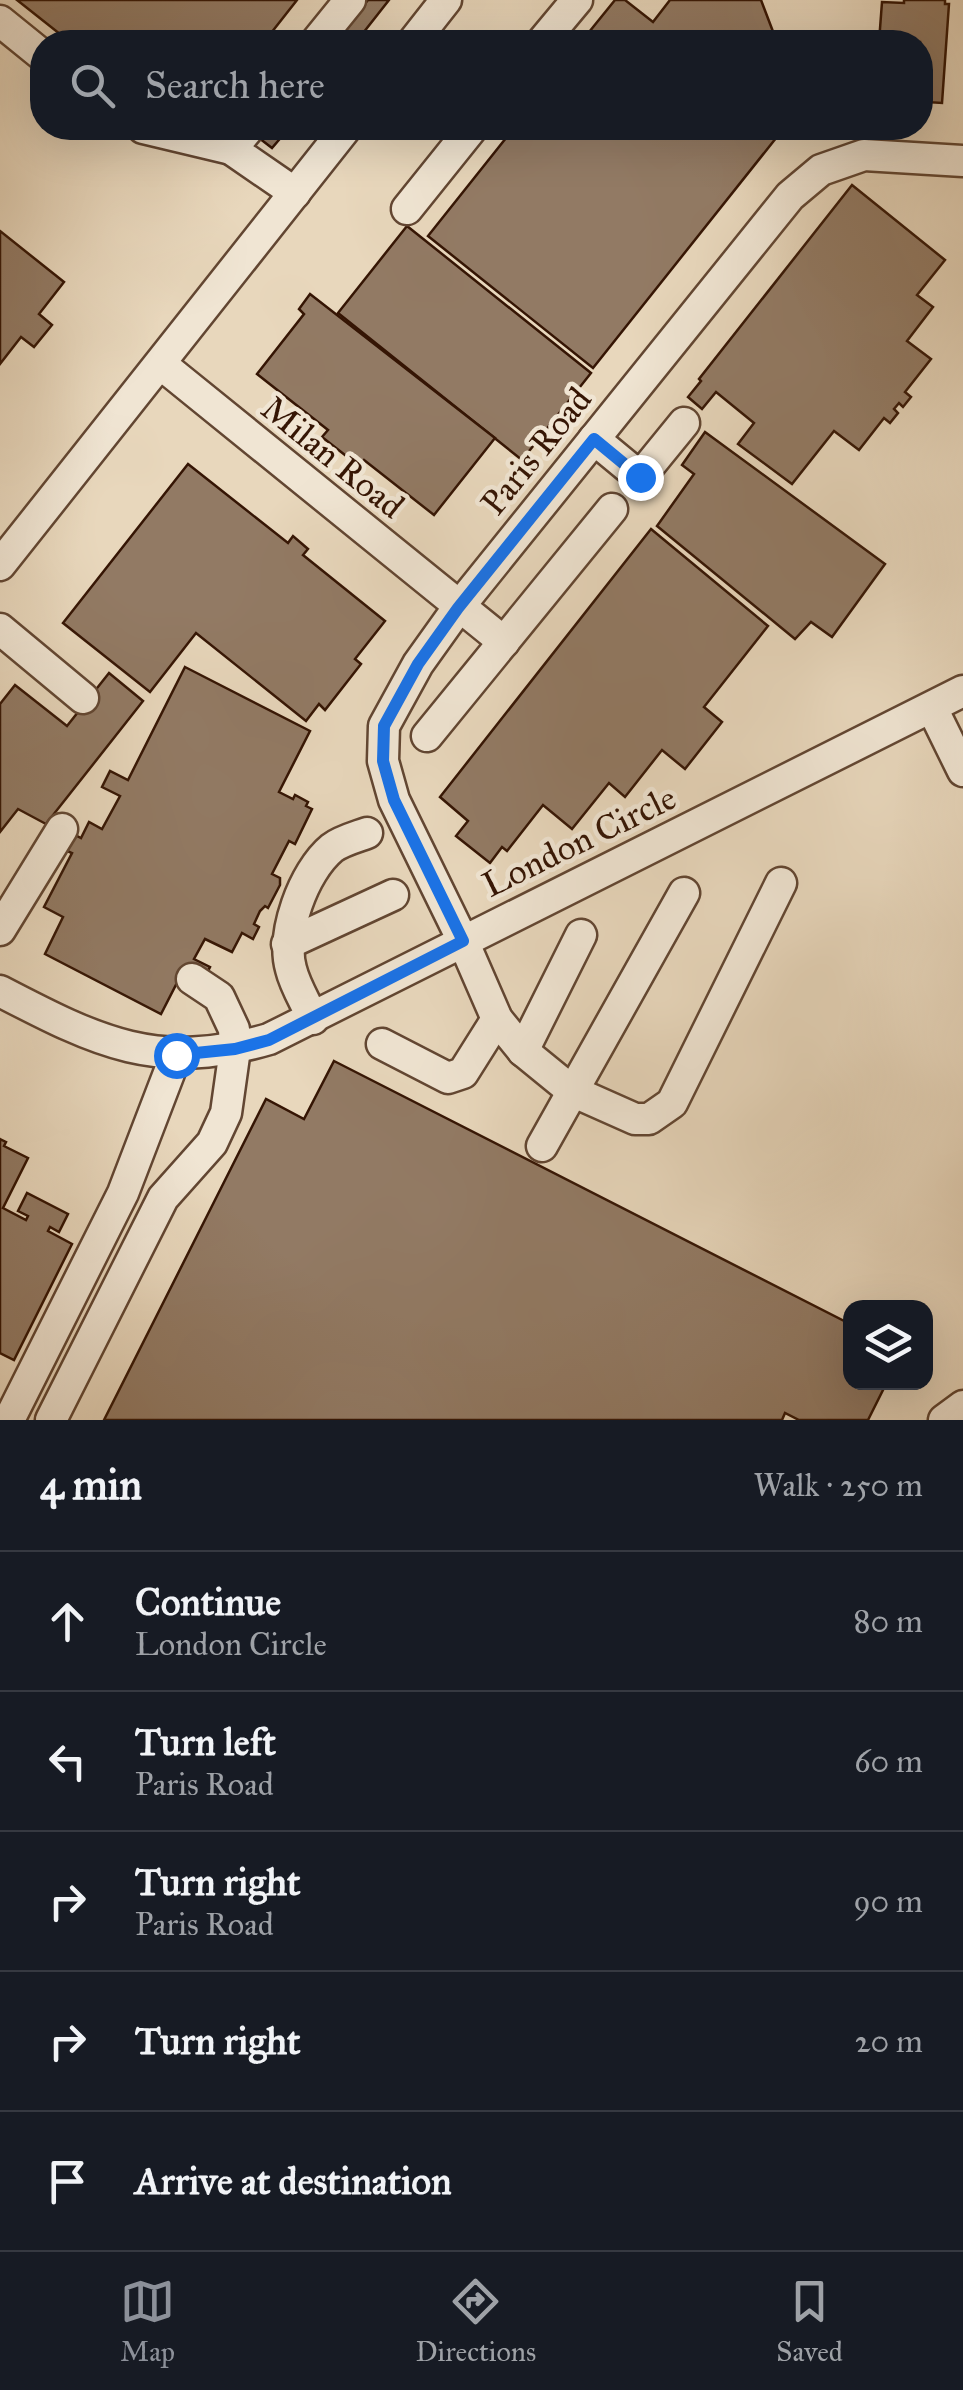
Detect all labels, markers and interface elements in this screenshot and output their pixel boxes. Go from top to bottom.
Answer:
search box [30,30,933,140]
icon: search [65,58,120,113]
text: Search here [145,62,325,108]
street label: Paris Road [472,378,601,524]
street label: Milan Road [253,387,413,528]
route end [618,455,664,501]
street label: London Circle [476,776,683,907]
route start [154,1033,200,1079]
map controls [843,1300,933,1390]
button: layers [843,1300,933,1390]
text: 4 min [40,1459,142,1511]
text: Walk · 250 m [754,1466,923,1505]
text: Continue [135,1579,281,1625]
icon: ahead [40,1594,95,1649]
text: 80 m [854,1602,923,1641]
text: London Circle [135,1625,327,1664]
text: Turn left [135,1719,276,1765]
icon: left [40,1734,95,1789]
text: 60 m [854,1742,923,1781]
text: Paris Road [135,1765,274,1804]
text: Turn right [135,1859,301,1905]
icon: right [40,1874,95,1929]
text: 90 m [853,1882,923,1921]
text: Paris Road [135,1905,274,1944]
icon: right [40,2014,95,2069]
text: Turn right [135,2018,301,2064]
text: 20 m [855,2022,923,2061]
icon: arrive [40,2154,95,2209]
text: Arrive at destination [135,2158,452,2204]
tab: Map [120,2274,175,2369]
tab: Directions [415,2274,536,2369]
tab: Saved [776,2274,843,2369]

